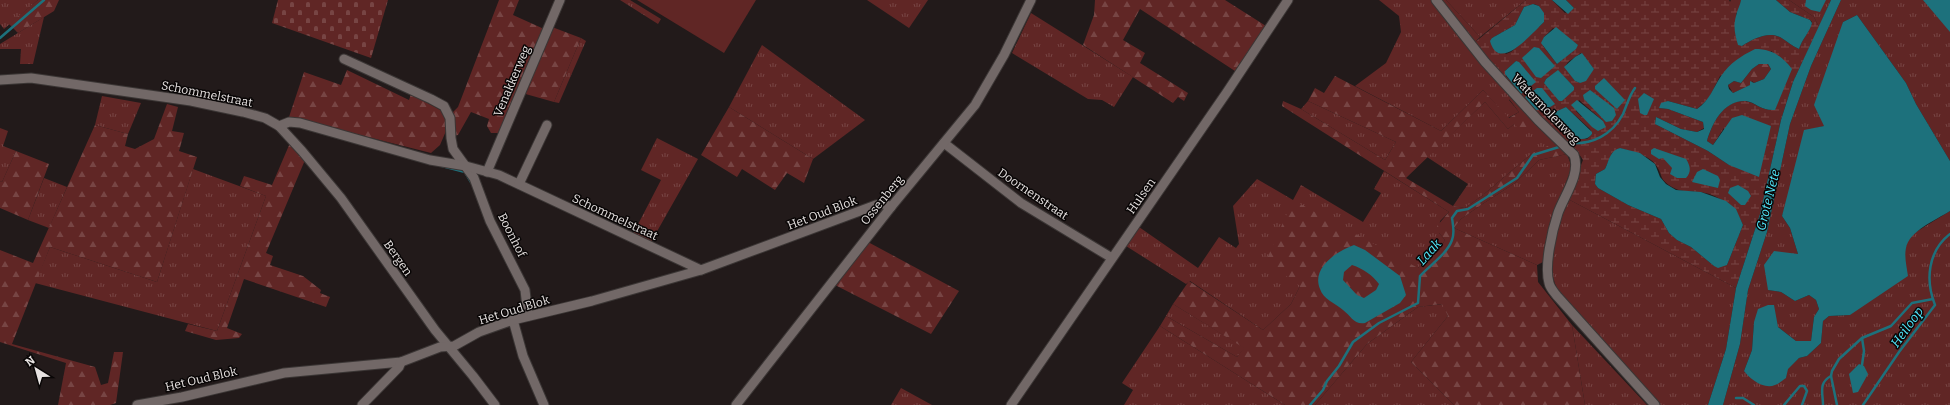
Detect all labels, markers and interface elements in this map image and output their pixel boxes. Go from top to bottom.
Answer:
street label: Venakkerweg [491,43,533,119]
street label: Watermolenweg [1509,71,1583,147]
street label: Schommelstraat [160,78,254,110]
street label: Doornenstraat [995,165,1071,223]
water label: Grote Nete [1753,168,1783,232]
street label: Ossenberg [858,172,906,228]
street label: Hulsen [1124,175,1159,217]
street label: Schommelstraat [570,191,661,243]
street label: Het Oud Blok [785,193,859,233]
street label: Boonhof [495,211,529,260]
water label: Laak [1414,235,1445,268]
street label: Bergen [381,238,415,279]
street label: Het Oud Blok [477,293,551,327]
water label: Heiloop [1887,304,1927,350]
north arrow [16,349,56,389]
text: N [23,353,38,369]
street label: Het Oud Blok [164,364,238,394]

